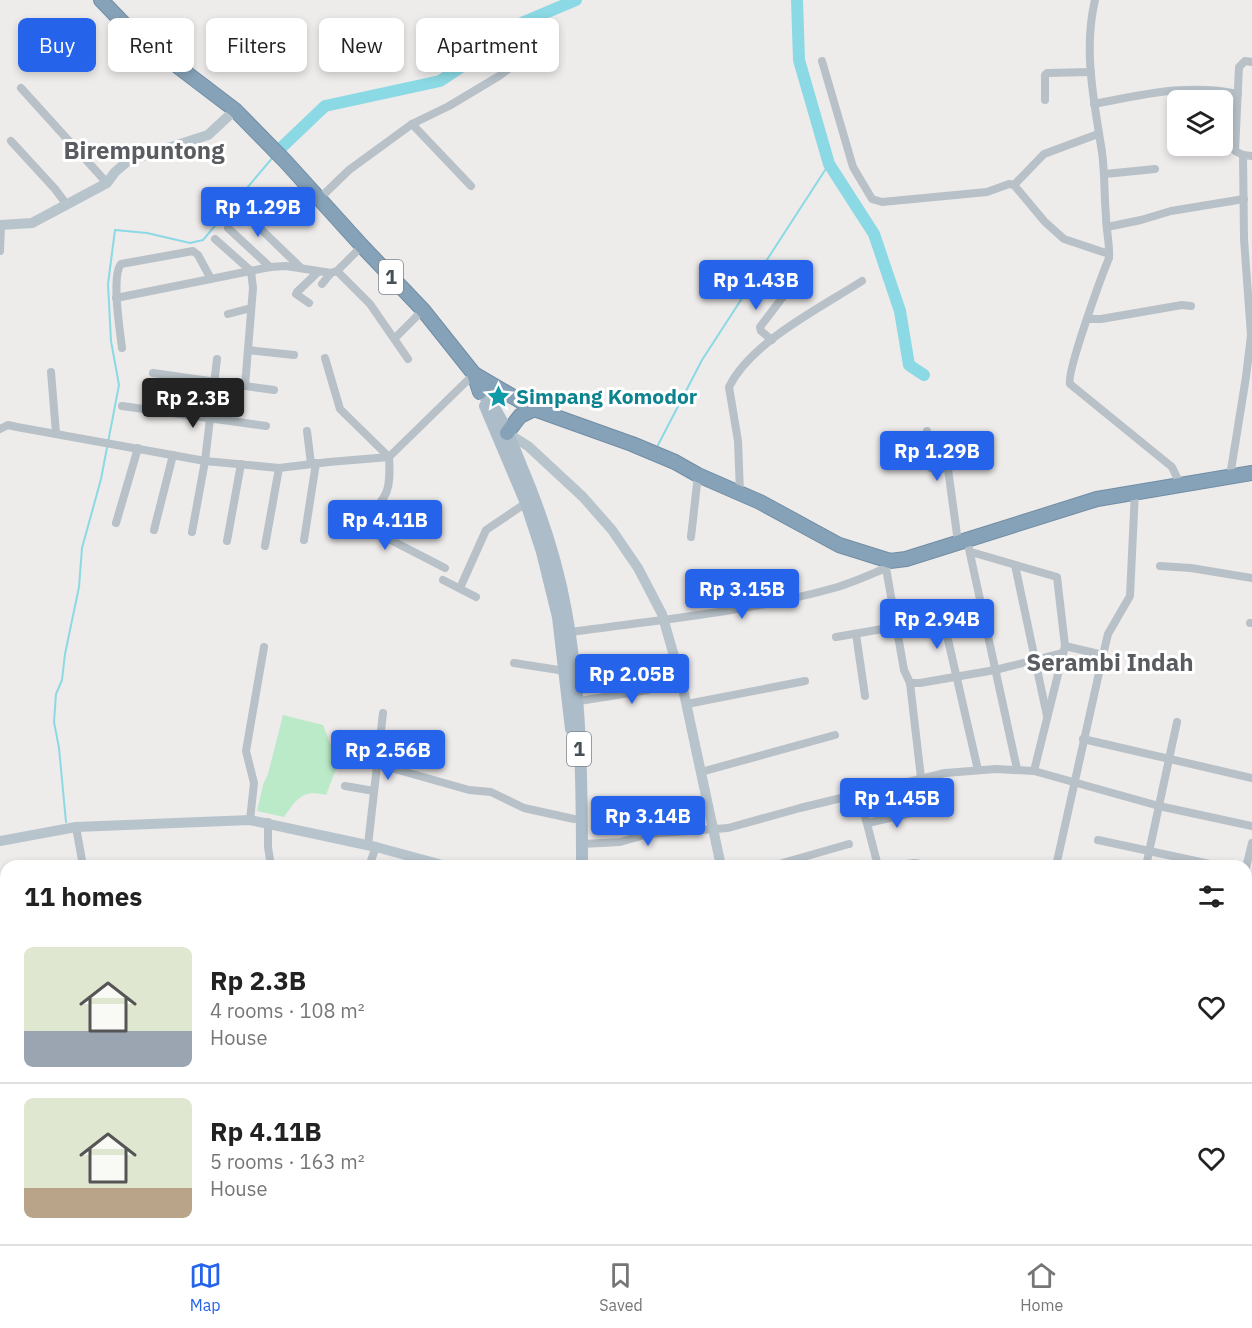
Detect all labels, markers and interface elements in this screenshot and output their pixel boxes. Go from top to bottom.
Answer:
chip: Buy [18,18,96,72]
chip: Rent [108,18,194,72]
chip: Filters [206,18,307,72]
chip: New [319,18,404,72]
chip: Apartment [416,18,559,72]
map controls [1167,90,1233,156]
button: layers [1167,90,1233,156]
district label: Birempuntong [64,134,225,166]
pin: Rp 1.29B [196,187,320,238]
text: Rp 1.29B [215,193,301,220]
road number: 1 [379,260,403,294]
pin: Rp 1.43B [694,260,818,311]
text: Rp 1.43B [713,266,799,293]
pin: Rp 2.3B [138,378,248,429]
place label: Simpang Komodor [516,382,698,410]
text: Rp 2.3B [156,384,230,411]
place icon: Simpang Komodor [485,384,511,410]
pin: Rp 1.29B [875,431,999,482]
text: Rp 1.29B [894,437,980,464]
pin: Rp 4.11B [323,500,447,551]
text: Rp 4.11B [342,506,428,533]
pin: Rp 3.15B [680,569,804,620]
text: Rp 3.15B [699,575,785,602]
pin: Rp 2.94B [875,599,999,650]
text: Rp 2.94B [894,605,980,632]
district label: Serambi Indah [1026,646,1194,678]
pin: Rp 2.05B [570,654,694,705]
text: Rp 2.05B [589,660,675,687]
pin: Rp 2.56B [326,730,450,781]
road number: 1 [567,732,591,766]
text: Rp 2.56B [345,736,431,763]
pin: Rp 1.45B [835,778,959,829]
text: Rp 1.45B [854,784,940,811]
pin: Rp 3.14B [586,796,710,847]
text: Rp 3.14B [605,802,691,829]
text: 11 homes [24,879,142,913]
icon: filters [1195,880,1228,913]
text: Rp 2.3B [210,963,306,997]
icon: home [72,971,144,1043]
icon: heart [1195,991,1228,1024]
text: 4 rooms · 108 m² [210,997,365,1024]
text: House [210,1024,267,1051]
text: Rp 4.11B [210,1114,322,1148]
icon: home [72,1122,144,1194]
icon: heart [1195,1142,1228,1175]
text: 5 rooms · 163 m² [210,1148,365,1175]
text: House [210,1175,267,1202]
tab: Map [189,1259,222,1315]
tab: Saved [599,1259,643,1315]
tab: Home [1020,1259,1063,1315]

